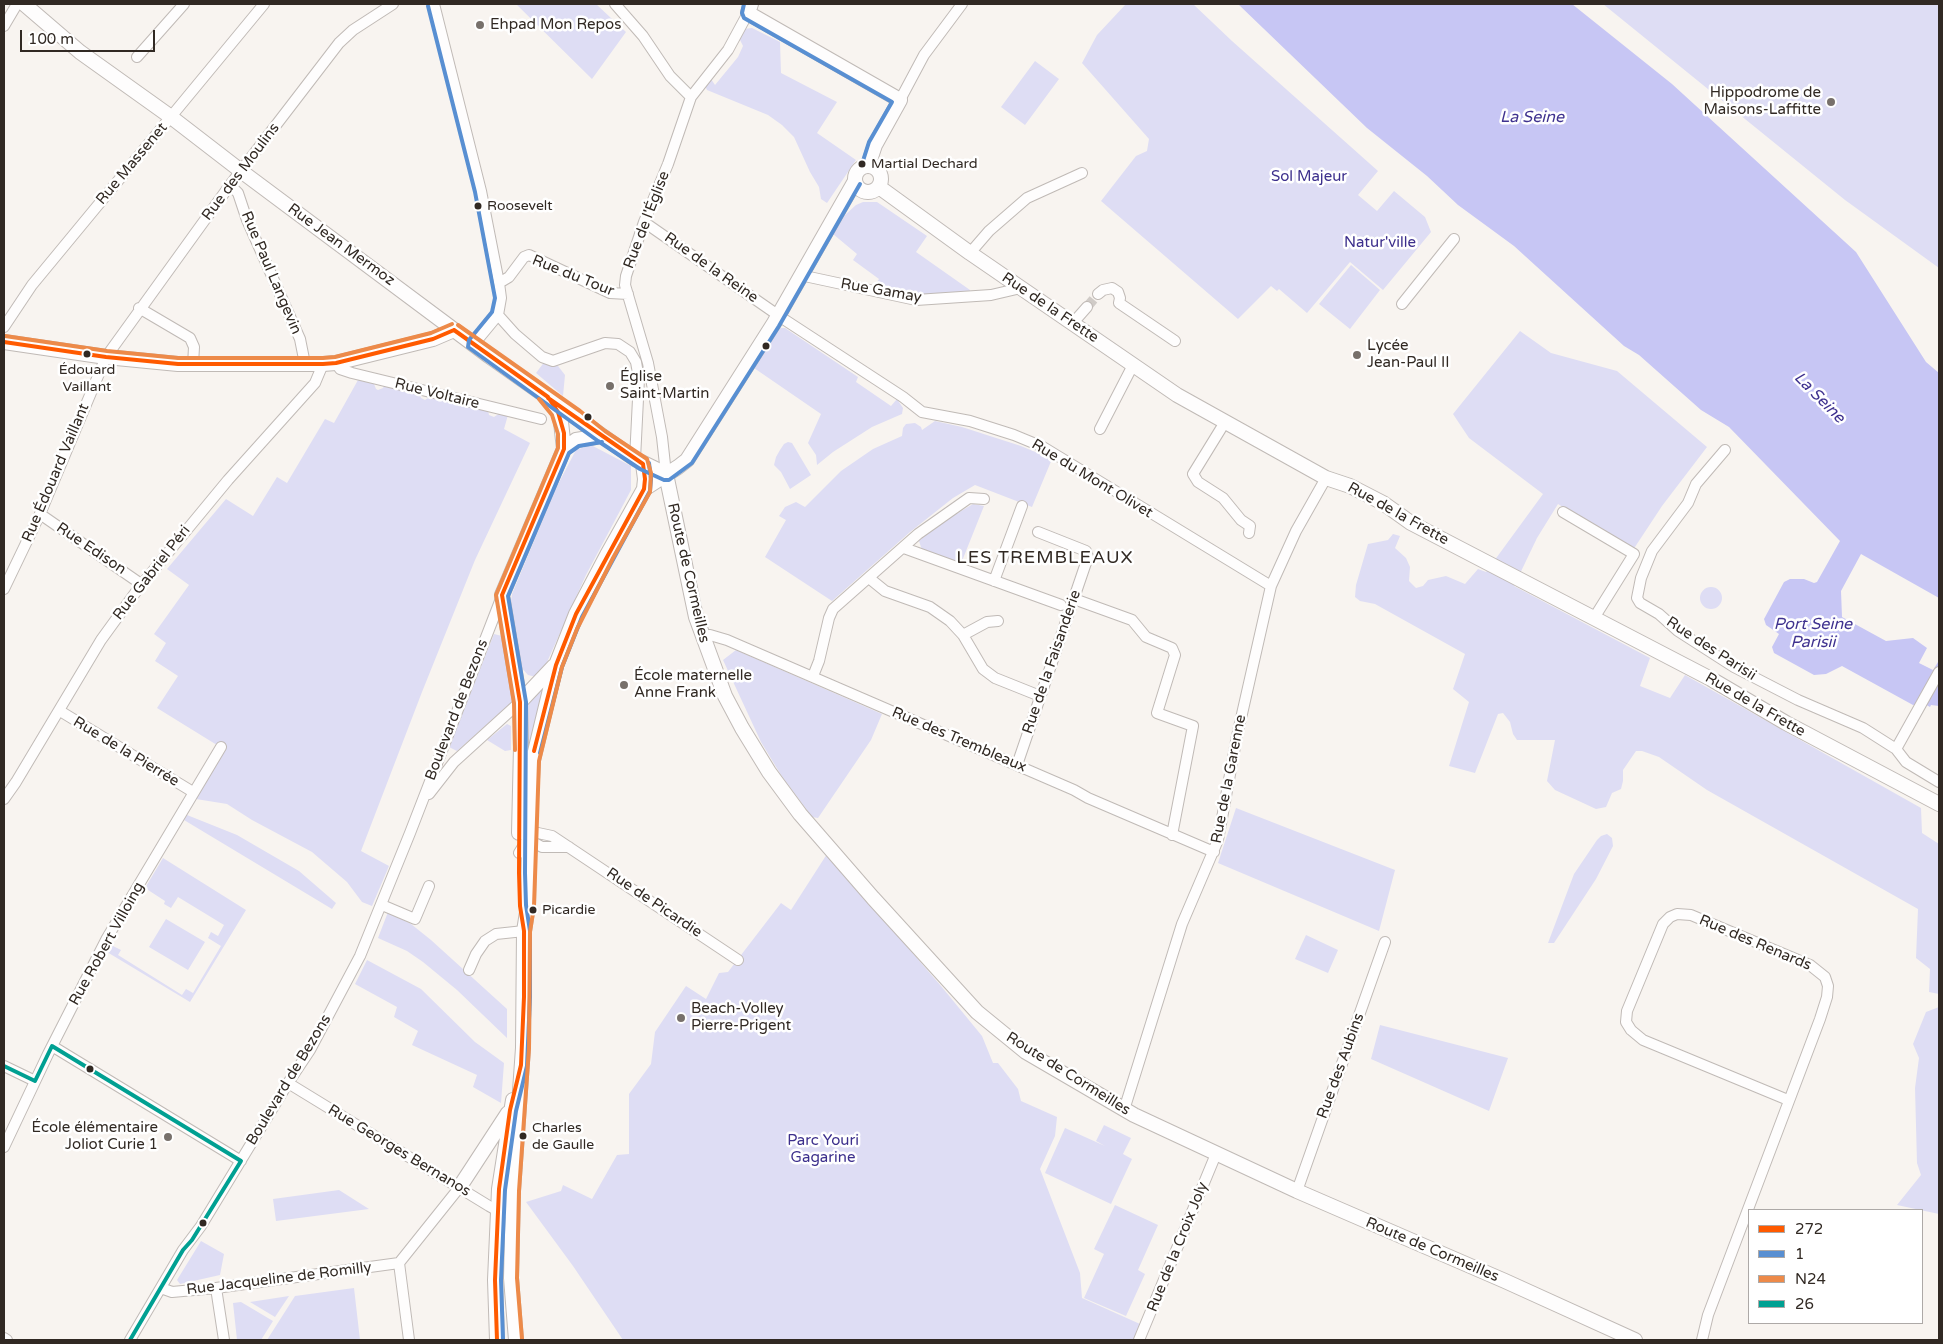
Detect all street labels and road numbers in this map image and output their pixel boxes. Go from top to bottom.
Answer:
street label: Rue Massenet [93,119,171,209]
street label: Rue des Moulins [198,120,284,224]
street label: Rue de l'Église [620,169,674,271]
street label: Rue Jean Mermoz [284,200,398,290]
street label: Rue Paul Langevin [237,209,305,337]
street label: Rue de la Reine [661,229,761,307]
street label: Rue du Tour [529,251,617,301]
street label: Rue de la Frette [998,269,1102,347]
street label: Rue Gamay [839,275,923,307]
street label: Rue Voltaire [393,375,481,413]
street label: Rue Édouard Vaillant [19,401,93,545]
street label: Rue du Mont Olivet [1028,436,1156,522]
street label: Rue de la Frette [1344,479,1452,549]
street label: Route de Cormeilles [663,501,713,645]
street label: Rue Edison [53,519,129,579]
street label: Rue Gabriel Péri [110,522,194,624]
street label: Rue de la Faisanderie [1019,588,1085,736]
street label: Rue des Parisii [1663,613,1759,685]
street label: Boulevard de Bezons [422,637,492,783]
street label: Rue de la Frette [1702,669,1808,741]
street label: Rue des Trembleaux [889,704,1029,776]
street label: Rue de la Pierrée [70,713,182,791]
street label: Rue de la Garenne [1208,713,1250,845]
street label: Rue de Picardie [603,864,705,942]
street label: Rue Robert Villoing [66,879,148,1009]
street label: Rue des Renards [1696,911,1814,975]
street label: Boulevard de Bezons [243,1011,335,1149]
street label: Rue des Aubins [1314,1011,1368,1121]
street label: Route de Cormeilles [1003,1028,1133,1120]
street label: Rue Georges Bernanos [324,1101,474,1201]
street label: Rue de la Croix Joly [1144,1179,1212,1315]
street label: Route de Cormeilles [1363,1214,1501,1286]
street label: Rue Jacqueline de Romilly [185,1259,373,1299]

